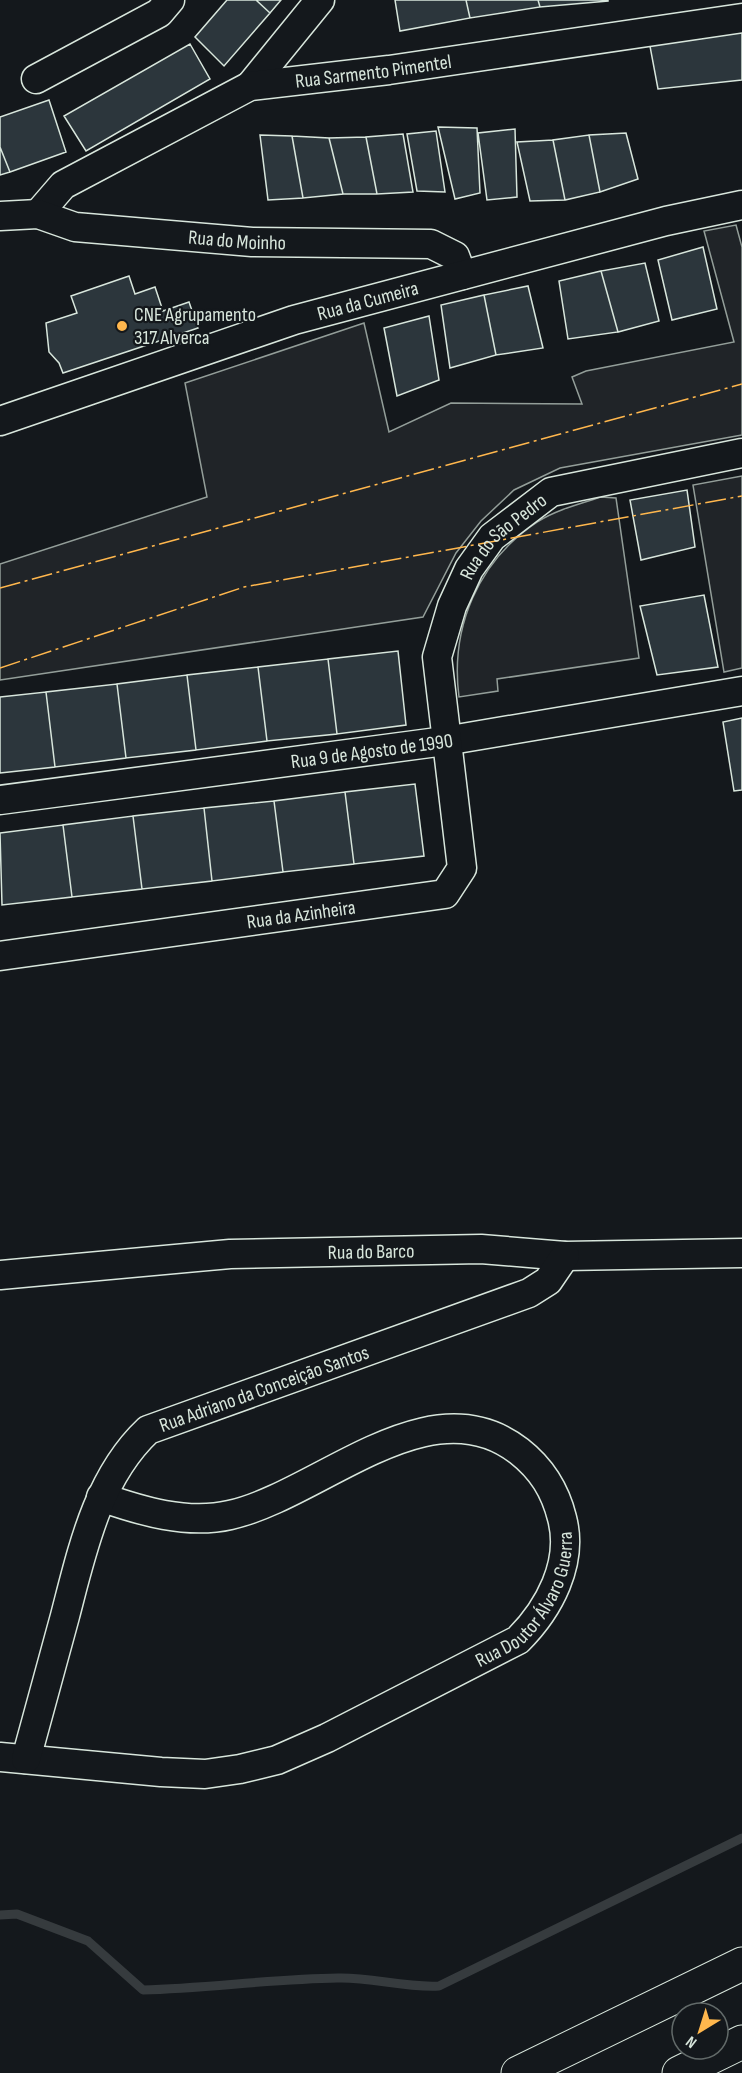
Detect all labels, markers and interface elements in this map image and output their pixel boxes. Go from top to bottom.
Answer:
street label: Rua Sarmento Pimentel [294,50,453,94]
street label: Rua do Moinho [187,226,286,255]
street label: Rua da Cumeira [315,276,421,326]
place label: CNE Agrupamento 317 Alverca [134,303,256,350]
marker: CNE Agrupamento 317 Alverca [115,319,129,333]
street label: Rua do São Pedro [455,489,552,584]
street label: Rua 9 de Agosto de 1990 [289,729,455,774]
street label: Rua da Azinheira [245,896,357,934]
street label: Rua do Barco [327,1239,415,1265]
street label: Rua Adriano da Conceição Santos [156,1341,372,1438]
street label: Rua Doutor Álvaro Guerra [472,1531,578,1673]
north arrow [670,2001,730,2061]
text: N [682,2032,701,2052]

